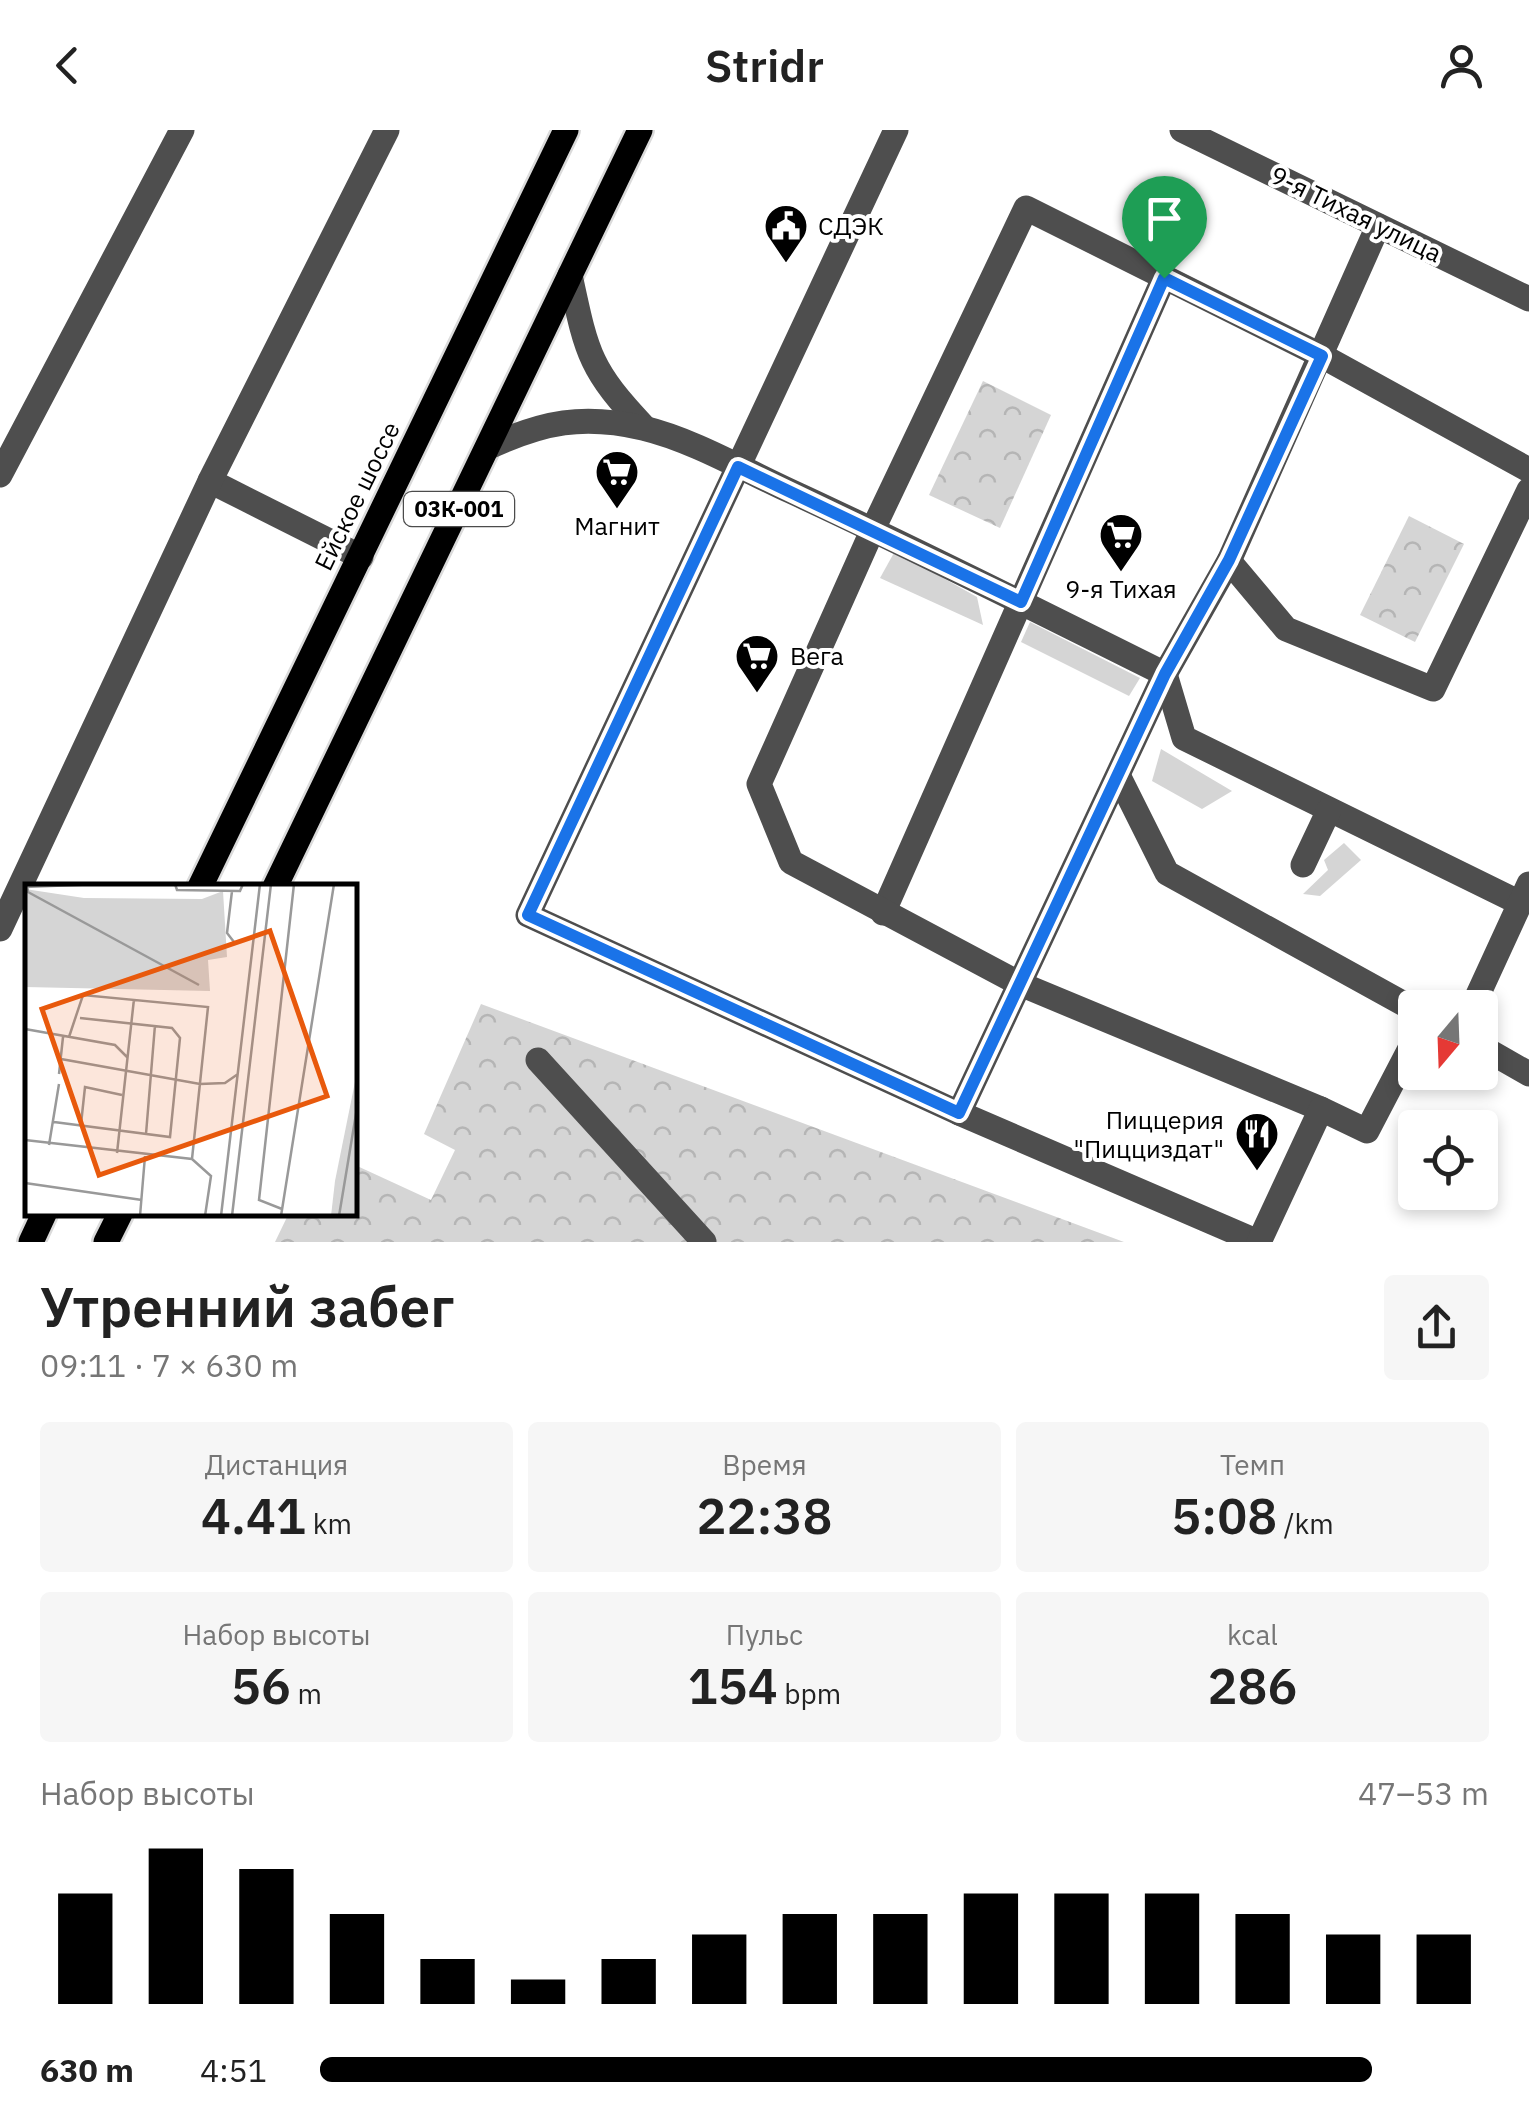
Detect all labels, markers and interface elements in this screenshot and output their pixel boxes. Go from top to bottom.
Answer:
text: Stridr [705,36,824,94]
icon: back [40,38,95,93]
icon: person [1434,38,1489,93]
street label: 9-я Тихая улица [1265,158,1447,269]
pin [1122,176,1207,279]
icon: arrive [1137,191,1192,246]
public building icon: СДЭК [763,203,809,264]
place label: СДЭК [818,209,884,242]
street label: Ейское шоссе [306,416,407,576]
supermarket icon: Магнит [594,449,640,510]
road number: 03К-001 [404,492,514,526]
place label: Магнит [574,509,660,542]
supermarket icon: 9-я Тихая [1098,512,1144,573]
place label: 9-я Тихая [1065,572,1177,605]
supermarket icon: Вега [734,633,780,694]
place label: Вега [790,639,844,672]
inset map [25,884,358,1217]
north arrow [1398,990,1498,1090]
map controls [1398,990,1498,1210]
place label: Пиццерия "Пицциздат" [1074,1103,1224,1165]
button: locate [1398,1110,1498,1210]
restaurant icon: Пиццерия "Пицциздат" [1234,1111,1280,1172]
text: Утренний забег [40,1271,454,1342]
button: share [1384,1275,1489,1380]
text: 09:11 · 7 × 630 m [40,1344,298,1386]
text: Дистанция [205,1446,348,1483]
text: Время [722,1446,807,1483]
text: Темп [1220,1446,1285,1483]
text: 4.41 [201,1483,306,1548]
text: 22:38 [697,1483,832,1548]
text: 5:08 [1171,1483,1277,1548]
text: km [306,1505,352,1542]
text: /km [1277,1505,1334,1542]
text: Набор высоты [183,1616,370,1653]
text: Пульс [726,1616,803,1653]
text: kcal [1227,1616,1278,1653]
text: 56 [231,1653,291,1718]
text: 154 [688,1653,778,1718]
text: 286 [1208,1653,1298,1718]
text: m [291,1675,322,1712]
text: bpm [778,1675,841,1712]
text: Набор высоты [40,1772,255,1814]
text: 47–53 m [1358,1772,1489,1814]
text: 630 m [40,2049,134,2091]
text: 4:51 [200,2049,267,2091]

